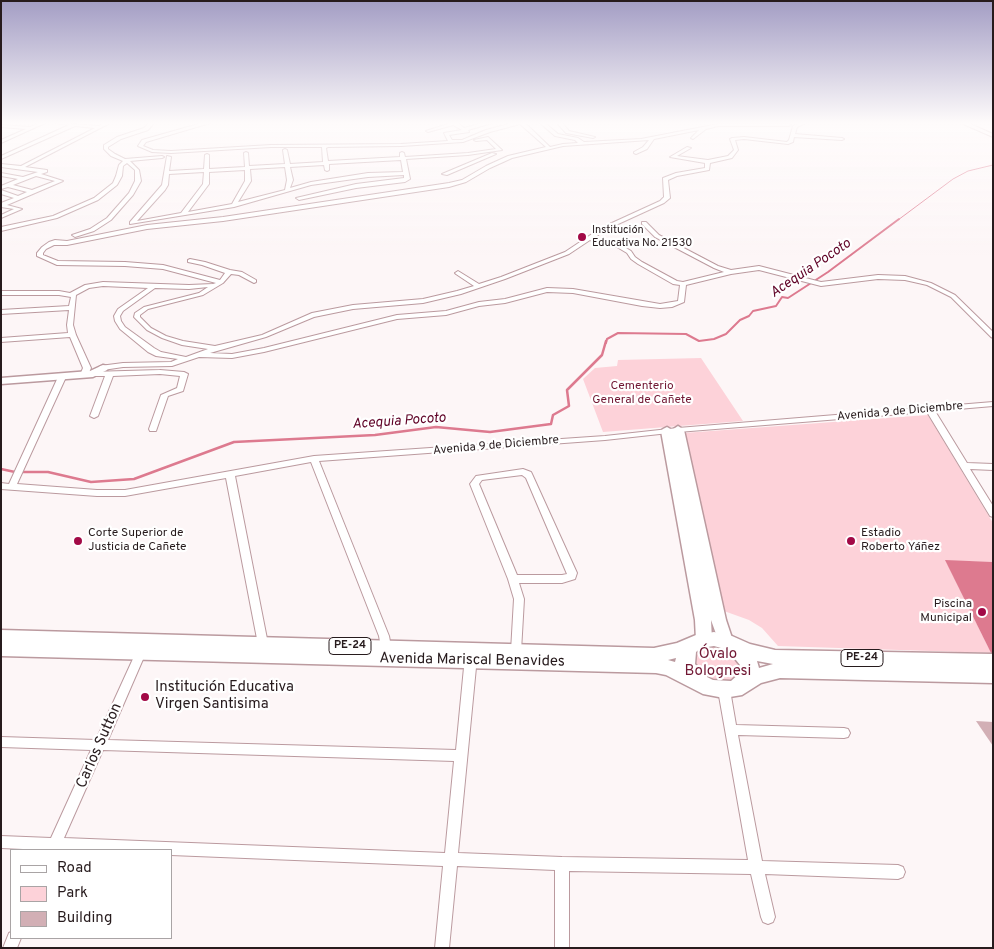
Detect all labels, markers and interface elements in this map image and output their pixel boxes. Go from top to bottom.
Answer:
place label: Institución Educativa No. 21530 [592,224,692,250]
marker: Institución Educativa No. 21530 [576,231,588,243]
water label: Acequia Pocoto [767,236,855,302]
park label: Cementerio General de Cañete [592,380,692,408]
street label: Avenida 9 de Diciembre [836,399,964,425]
water label: Acequia Pocoto [352,410,446,434]
street label: Avenida 9 de Diciembre [432,433,560,459]
place label: Corte Superior de Justicia de Cañete [88,527,187,555]
place label: Estadio Roberto Yáñez [861,527,940,555]
marker: Corte Superior de Justicia de Cañete [72,535,84,547]
marker: Estadio Roberto Yáñez [845,535,857,547]
place label: Piscina Municipal [920,598,972,626]
marker: Piscina Municipal [976,606,988,618]
road number: PE-24 [329,637,371,654]
park label: Óvalo Bolognesi [685,646,751,681]
street label: Avenida Mariscal Benavides [379,650,565,672]
road number: PE-24 [841,650,883,666]
place label: Institución Educativa Virgen Santisima [155,679,294,714]
marker: Institución Educativa Virgen Santisima [139,691,151,703]
street label: Carlos Sutton [73,701,127,791]
legend [10,849,172,939]
text: Road [57,859,92,878]
text: Park [57,884,88,903]
text: Building [57,909,112,928]

